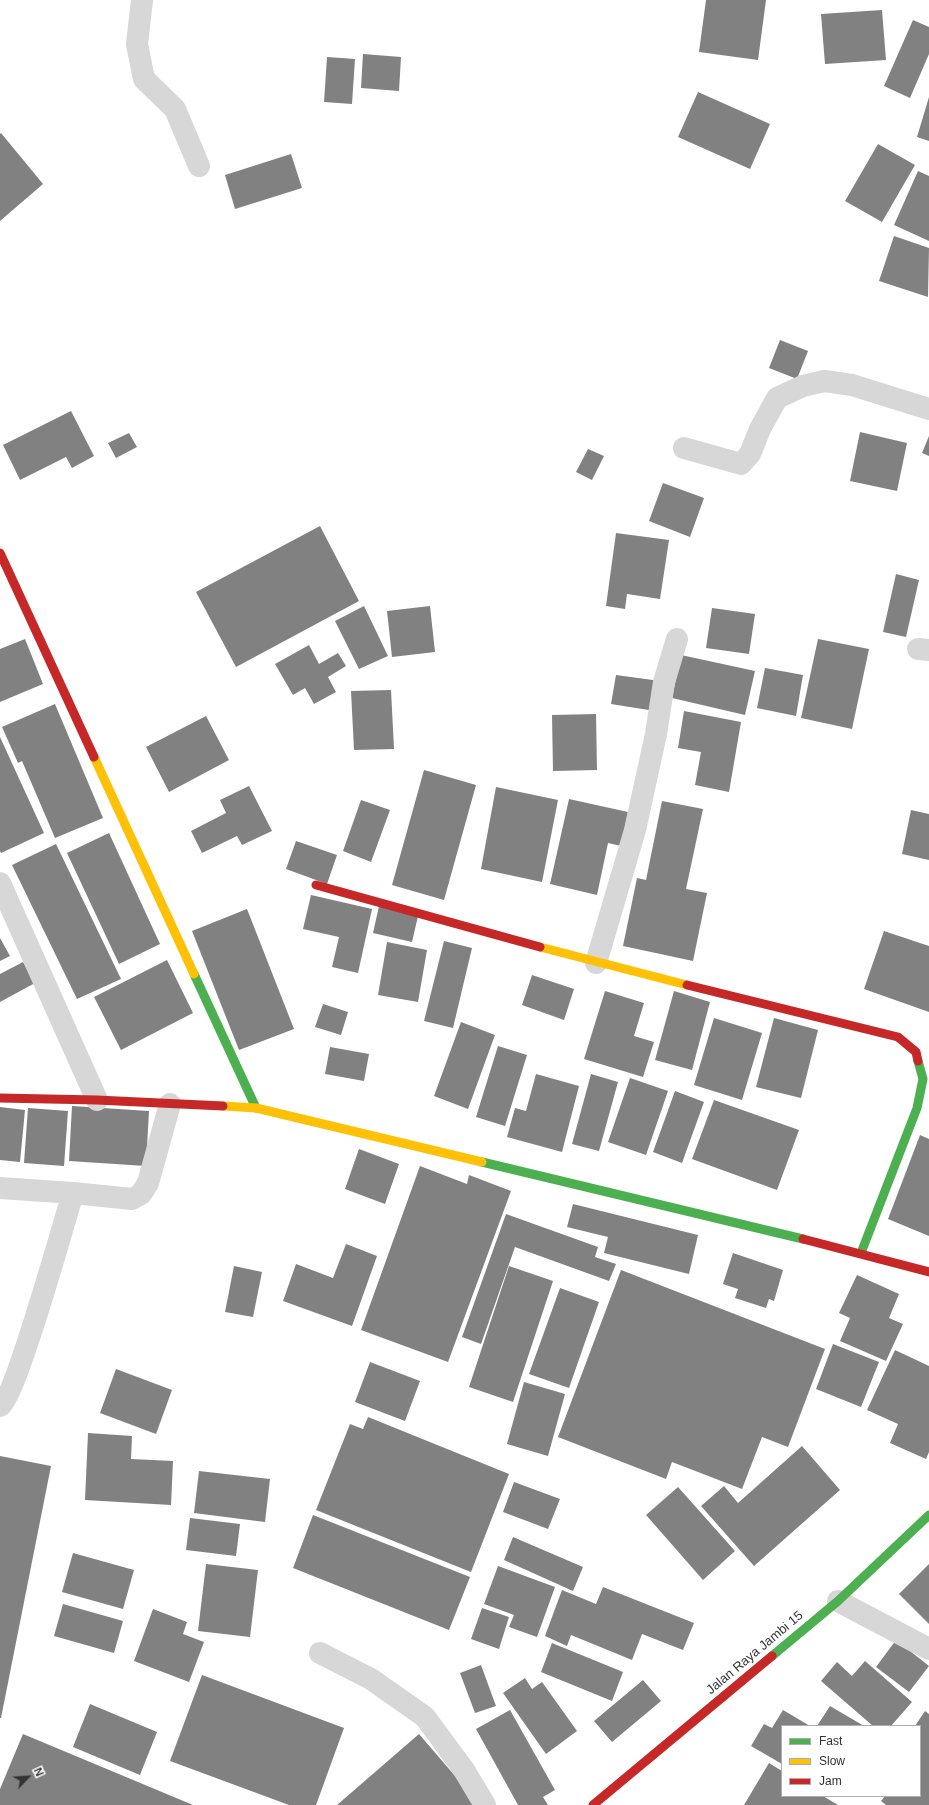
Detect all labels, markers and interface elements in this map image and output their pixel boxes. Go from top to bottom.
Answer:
street label: Jalan Raya Jambi 15 [703,1608,807,1698]
legend [781,1725,921,1797]
text: Fast [819,1734,842,1748]
text: Slow [819,1754,845,1768]
north arrow [8,1757,48,1797]
text: N [32,1766,46,1778]
text: Jam [819,1774,842,1788]

